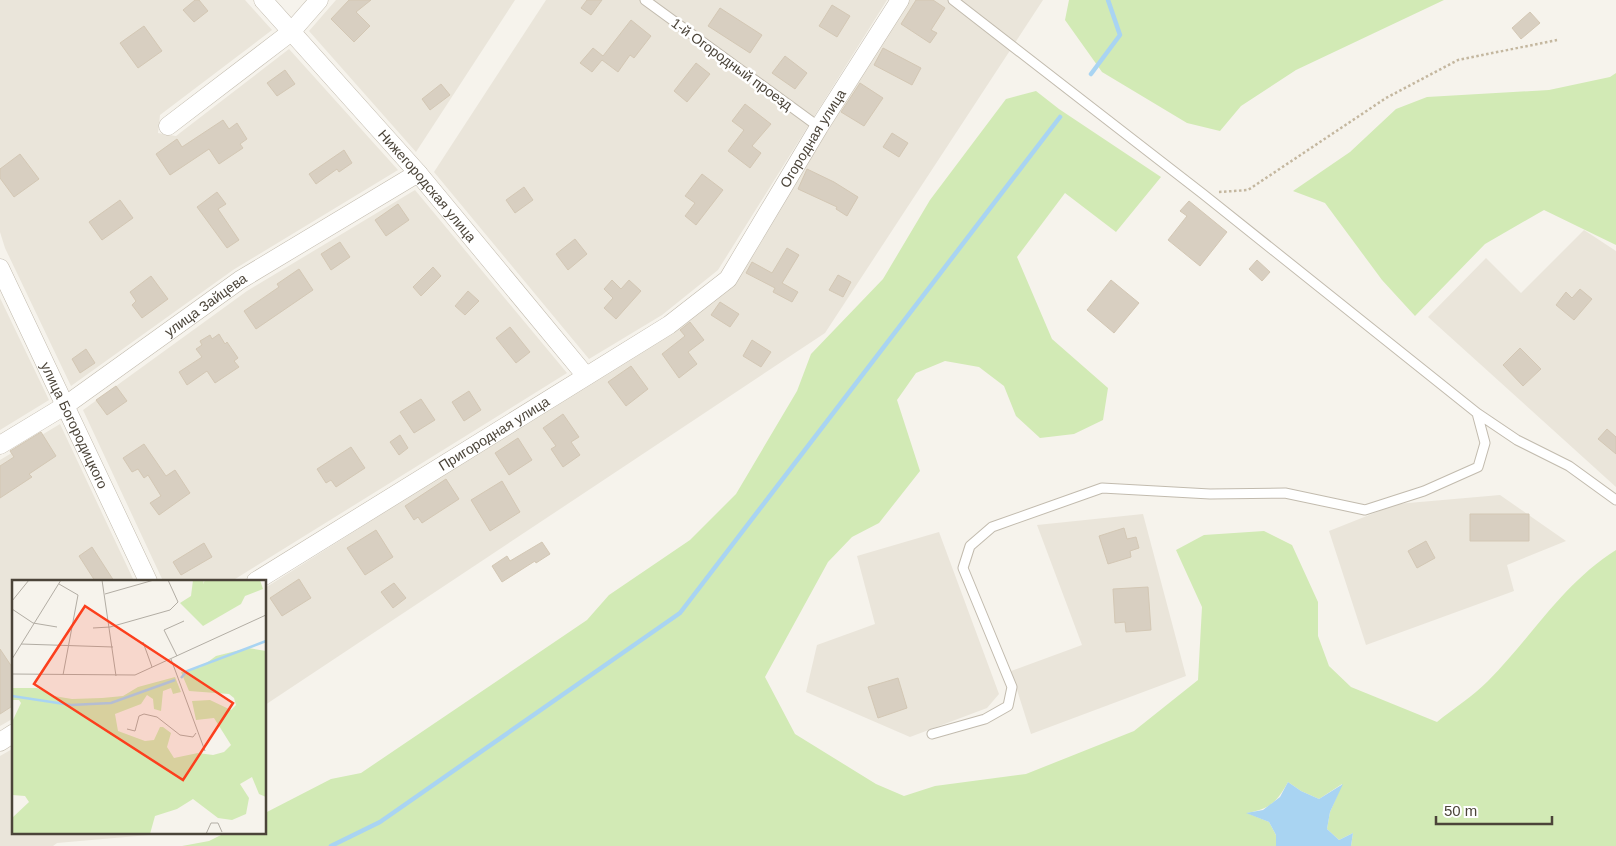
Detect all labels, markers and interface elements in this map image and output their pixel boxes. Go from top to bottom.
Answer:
street label: 1-й Огородный проезд [668,15,796,113]
street label: Огородная улица [777,86,849,190]
street label: Нижегородская улица [375,126,480,245]
street label: улица Зайцева [161,270,250,340]
street label: улица Богородицкого [38,359,111,491]
street label: Пригородная улица [436,393,552,474]
inset map [12,580,266,834]
scale bar [1436,794,1552,826]
text: 50 m [1444,802,1477,819]

